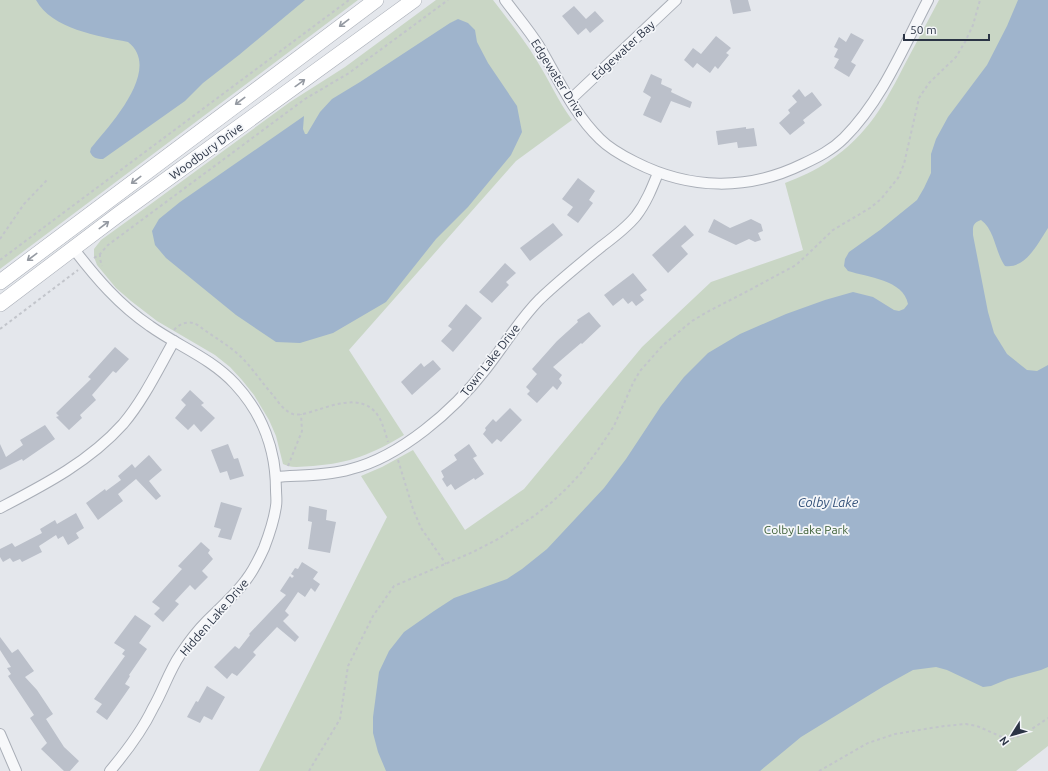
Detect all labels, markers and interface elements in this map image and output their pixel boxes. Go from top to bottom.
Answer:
scale bar [904,16,989,42]
street label: Edgewater Bay [589,18,657,82]
one-way arrow [339,19,350,28]
text: 50 m [910,23,937,36]
street label: Edgewater Drive [529,37,587,119]
one-way arrow [295,78,306,87]
one-way arrow [235,97,246,106]
street label: Woodbury Drive [167,120,245,182]
one-way arrow [131,175,142,184]
one-way arrow [99,221,110,229]
one-way arrow [27,253,38,262]
street label: Town Lake Drive [458,321,522,399]
water label: Colby Lake [798,495,859,509]
park label: Colby Lake Park [764,523,848,536]
street label: Hidden Lake Drive [177,576,251,658]
north arrow [992,715,1032,755]
text: N [997,734,1011,748]

